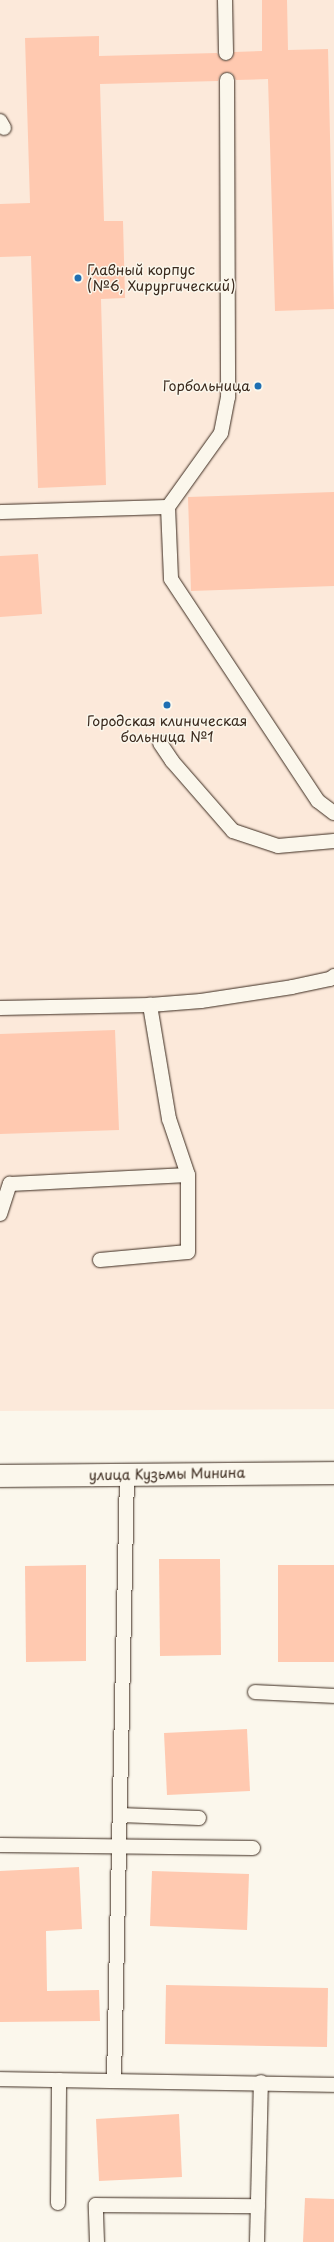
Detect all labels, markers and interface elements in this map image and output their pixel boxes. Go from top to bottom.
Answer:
place label: Главный корпус (№6, Хирургический) [87,262,236,294]
marker: Главный корпус (№6, Хирургический) [72,272,84,284]
place label: Горбольница [163,378,250,394]
marker: Горбольница [253,381,263,391]
marker: Городская клиническая больница №1 [161,699,173,711]
place label: Городская клиническая больница №1 [86,713,248,746]
street label: улица Кузьмы Минина [88,1464,246,1484]

